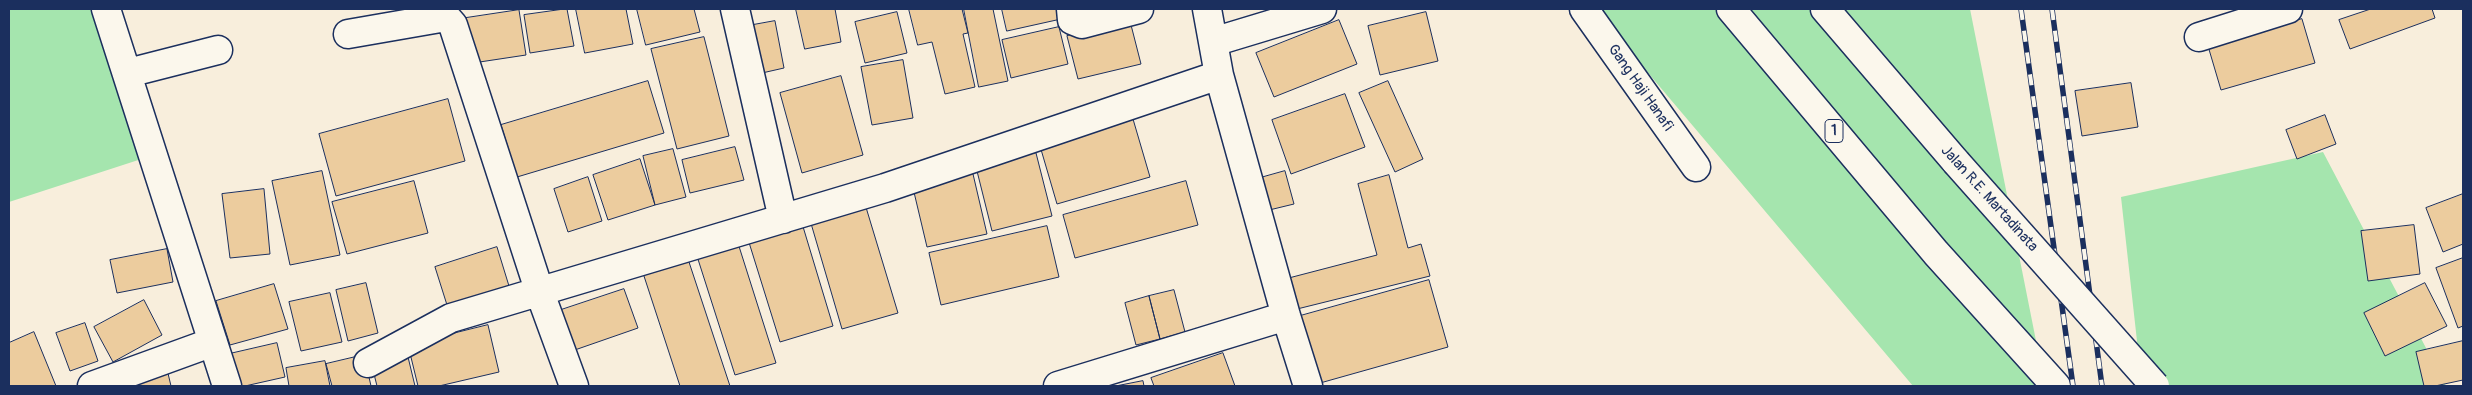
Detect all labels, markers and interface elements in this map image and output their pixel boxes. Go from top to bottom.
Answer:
street label: Gang Haji Hanafi [1603,41,1677,135]
road number: 1 [1825,120,1843,142]
street label: Jalan R.E. Martadinata [1937,142,2041,256]

